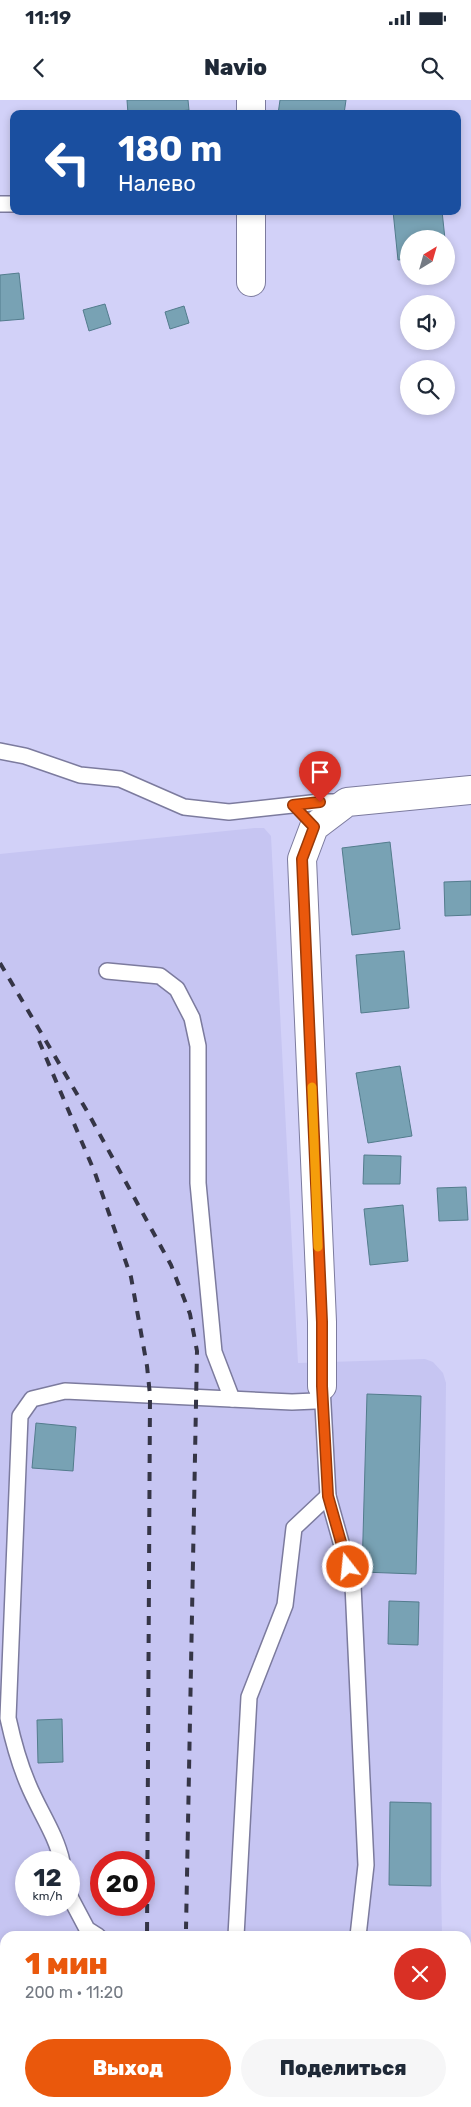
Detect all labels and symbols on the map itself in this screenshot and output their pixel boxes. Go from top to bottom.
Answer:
north arrow [400,230,455,285]
pin [299,751,341,802]
position arrow [321,1540,373,1592]
speed limit sign: 20 [90,1851,155,1916]

